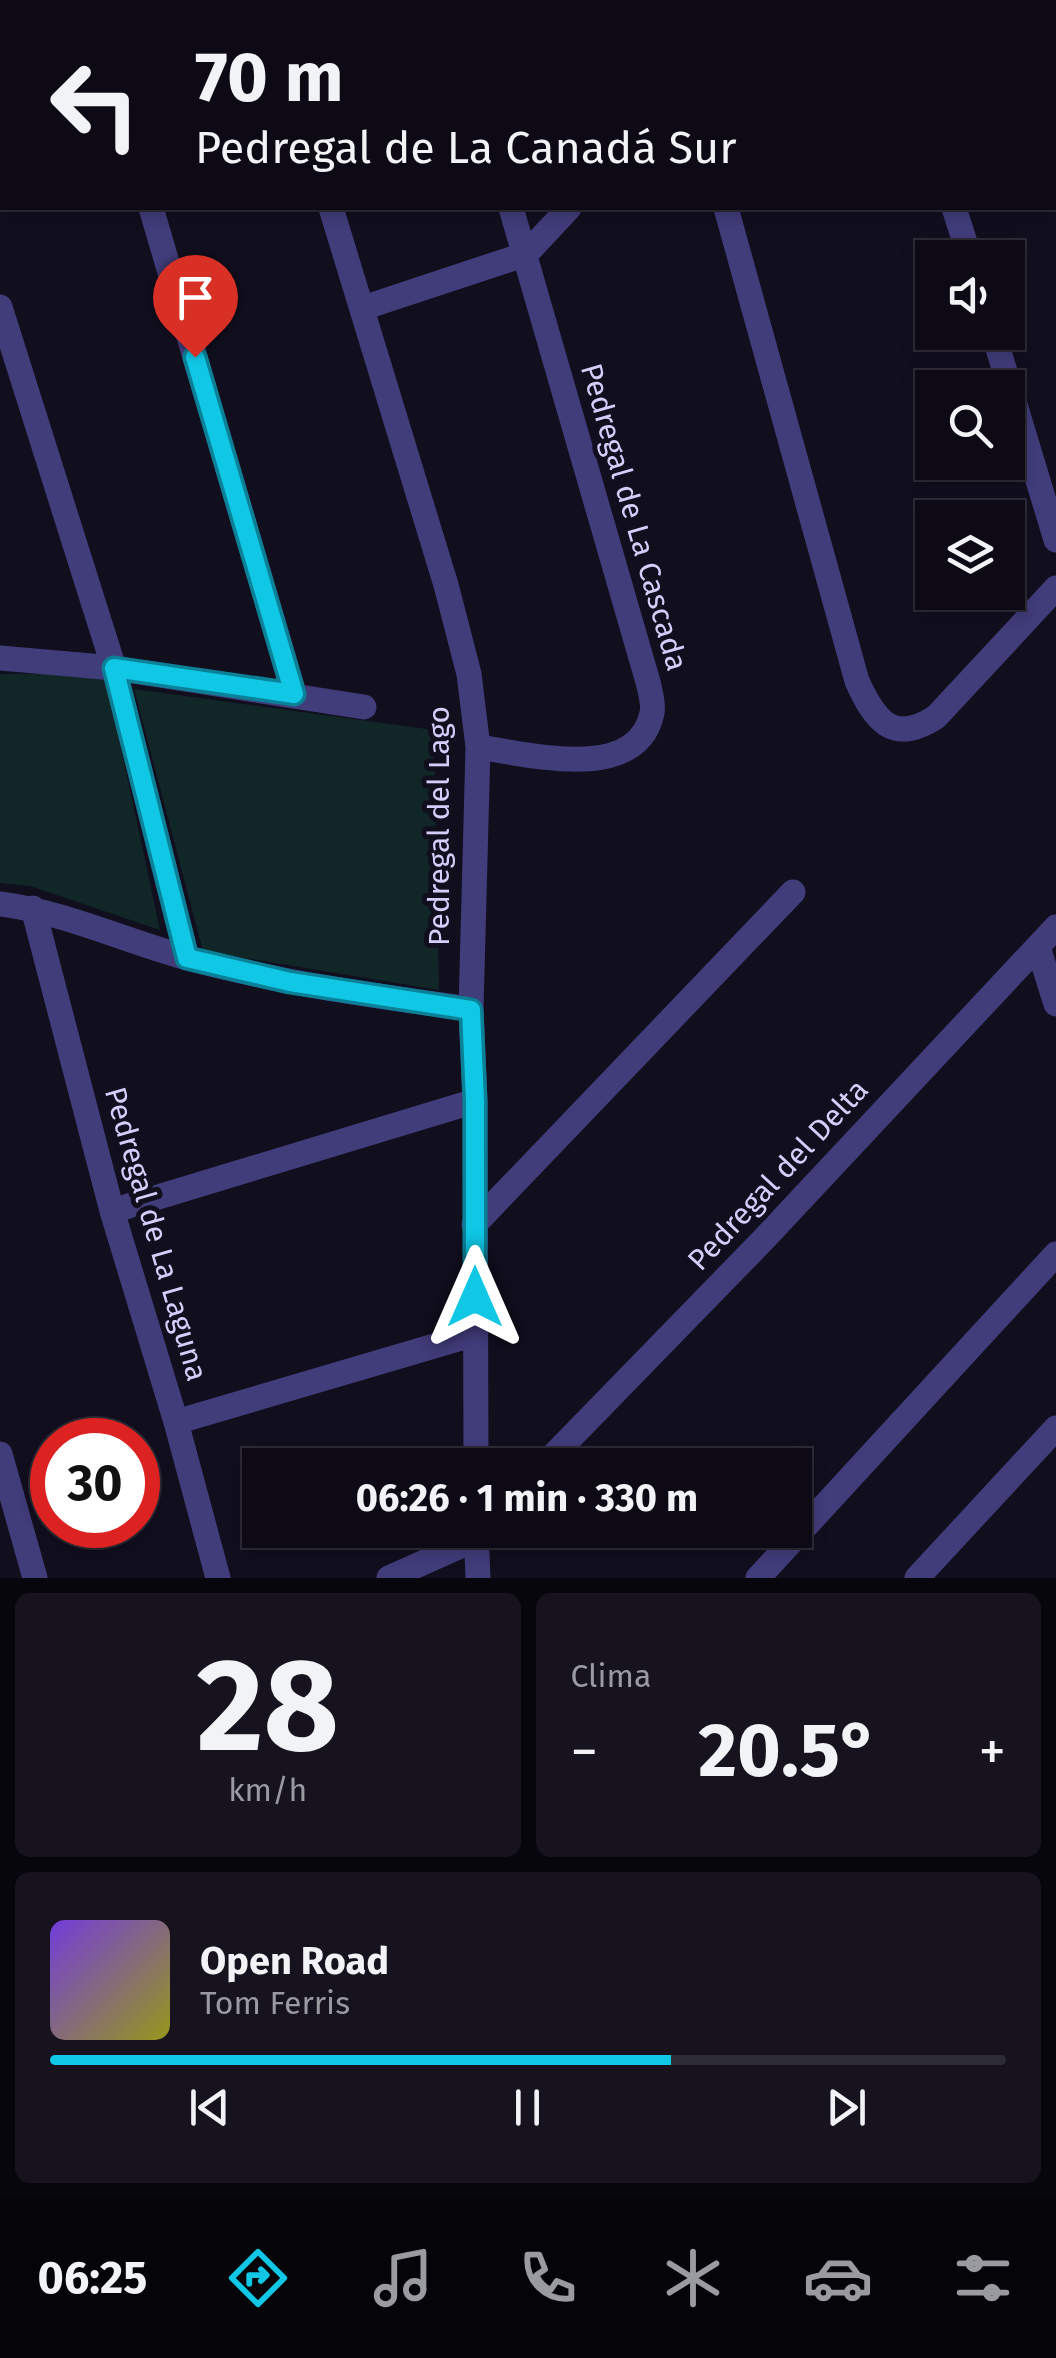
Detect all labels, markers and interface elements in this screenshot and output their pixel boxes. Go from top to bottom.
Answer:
text: 70 m [195,36,344,120]
icon: left [30,40,160,170]
text: Pedregal de La Canadá Sur [195,121,737,175]
map controls [915,240,1025,610]
button: sound [915,240,1025,350]
pin [153,255,238,358]
icon: arrive [168,270,223,325]
street label: Pedregal de La Cascada [573,359,695,675]
button: search [915,370,1025,480]
button: layers [915,500,1025,610]
street label: Pedregal del Lago [421,706,457,946]
street label: Pedregal del Delta [680,1072,876,1278]
street label: Pedregal de La Laguna [97,1083,215,1385]
position arrow [423,1245,527,1349]
speed limit sign: 30 [30,1418,160,1548]
text: 06:26 · 1 min · 330 m [356,1475,698,1521]
text: 28 [196,1628,339,1784]
text: Clima [571,1657,651,1695]
text: 20.5° [698,1706,878,1796]
text: − [571,1719,598,1785]
text: + [979,1719,1006,1785]
text: km/h [228,1771,307,1809]
text: Open Road [200,1938,389,1984]
text: Tom Ferris [200,1984,350,2022]
icon: previous [182,2080,237,2135]
icon: pause [500,2080,555,2135]
icon: next [819,2080,874,2135]
icon: directions [223,2243,293,2313]
icon: music [368,2243,438,2313]
icon: phone [513,2243,583,2313]
icon: climate [658,2243,728,2313]
icon: car [803,2243,873,2313]
icon: filters [948,2243,1018,2313]
text: 06:25 [38,2251,147,2305]

